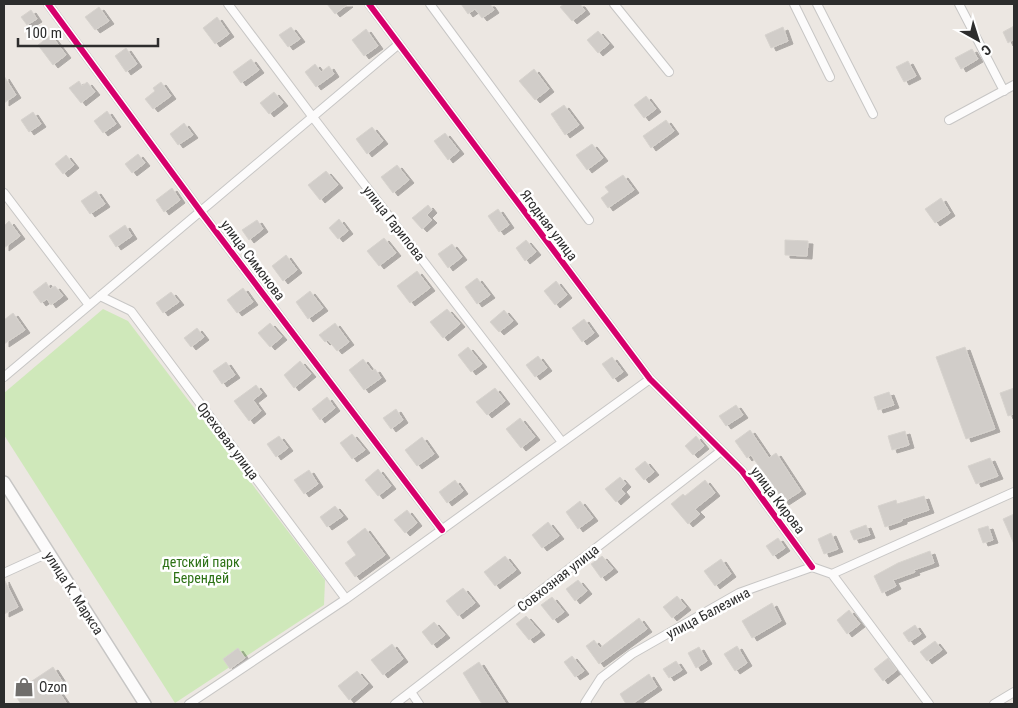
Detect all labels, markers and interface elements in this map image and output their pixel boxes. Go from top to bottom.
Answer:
scale bar [18,15,158,47]
north arrow [953,15,1003,65]
text: 100 m [25,24,62,42]
text: С [978,41,994,59]
street label: улица Гарипова [360,182,428,264]
street label: Ягодная улица [517,186,581,264]
street label: улица Симонова [218,217,288,303]
street label: Ореховая улица [194,399,262,483]
street label: улица Кирова [748,463,808,537]
street label: Совхозная улица [514,541,602,615]
street label: улица К. Маркса [41,548,107,638]
park label: детский парк Берендей [162,554,240,586]
street label: улица Балезина [663,584,753,642]
shop icon: Ozon [13,676,35,698]
place label: Ozon [39,679,67,695]

